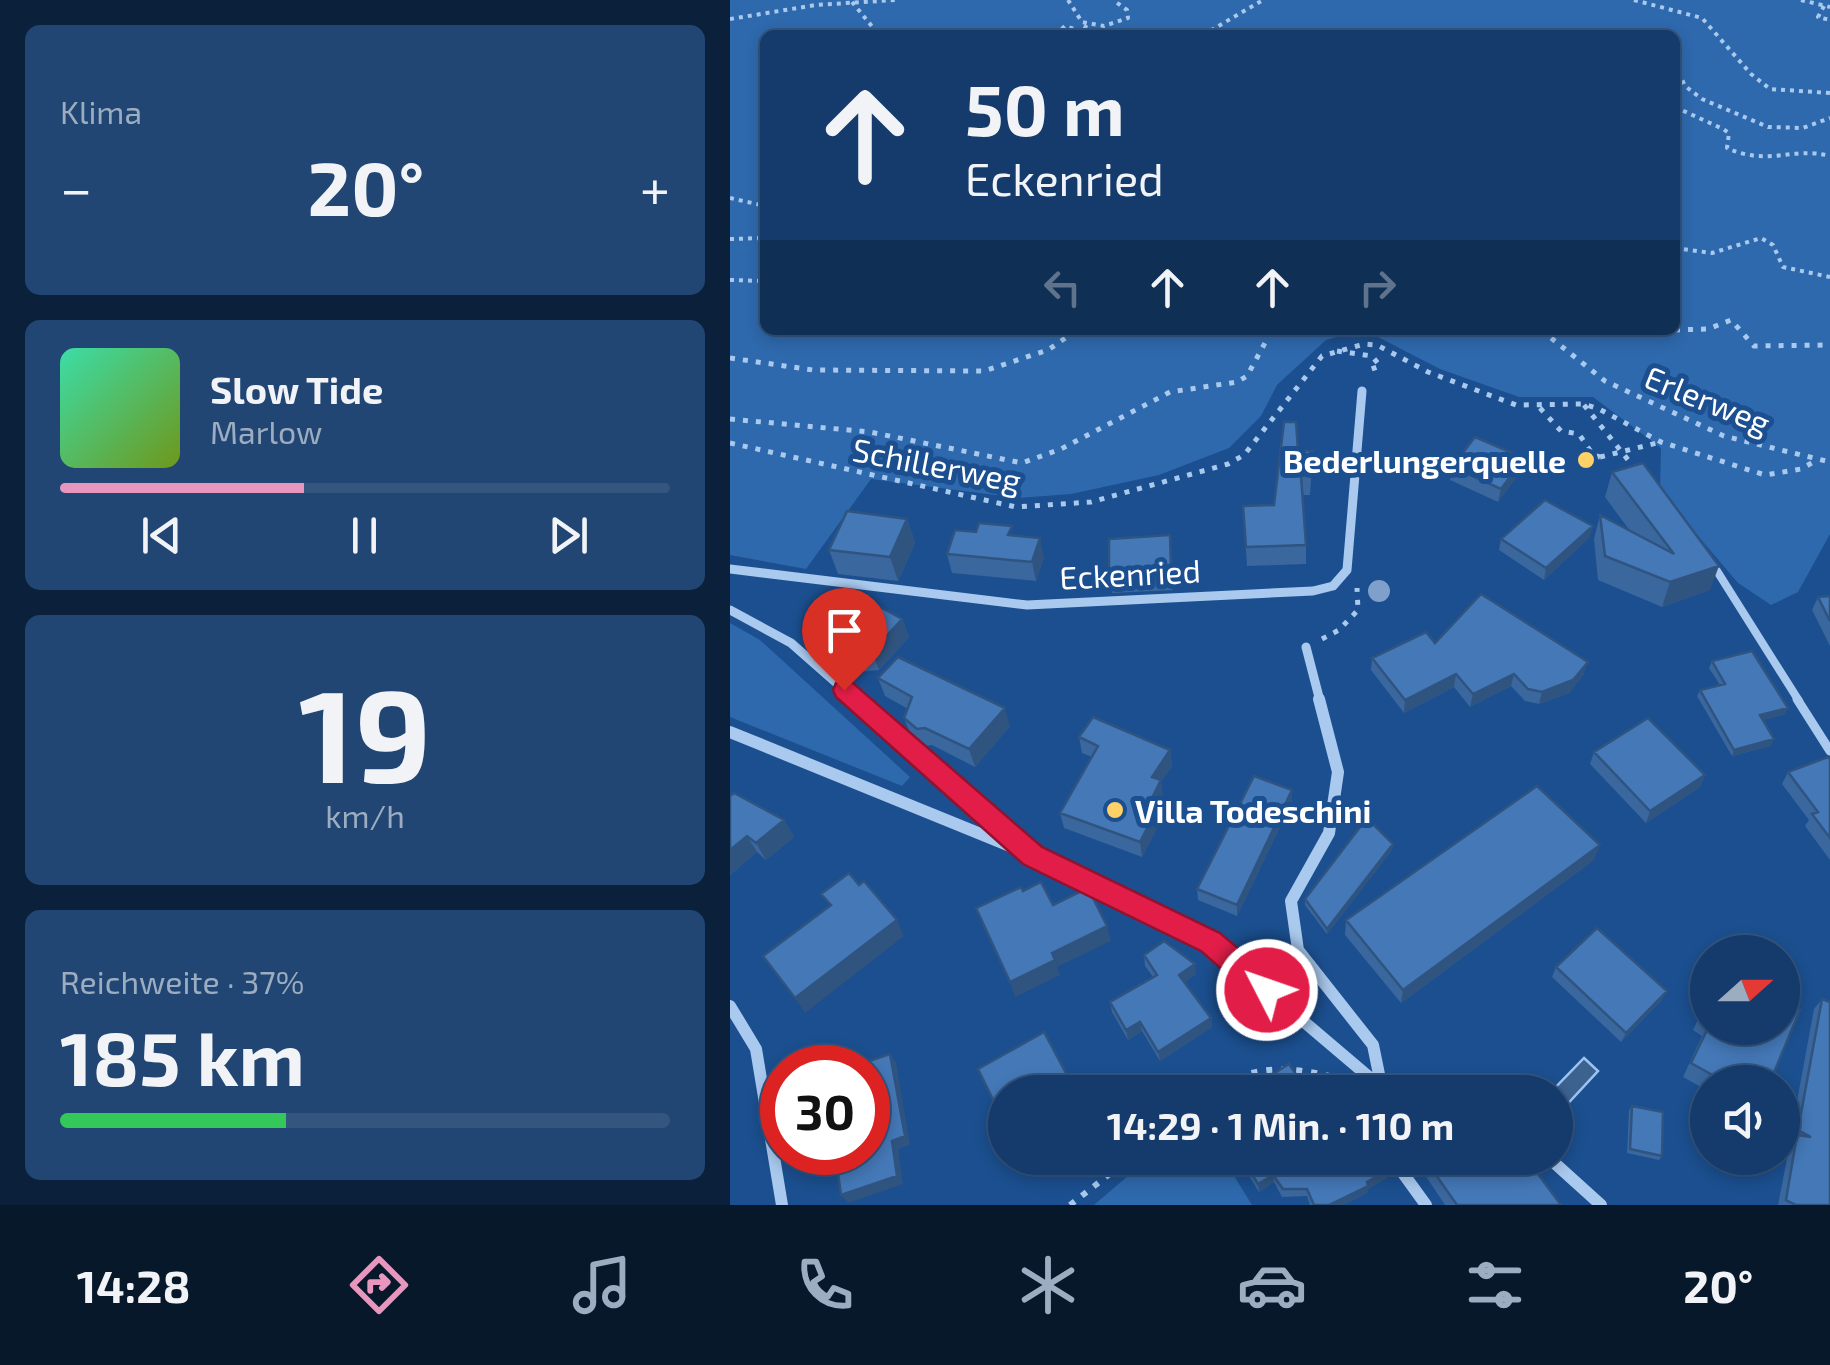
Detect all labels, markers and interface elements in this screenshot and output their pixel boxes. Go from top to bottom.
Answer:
text: 50 m [965,66,1125,150]
icon: ahead [800,70,930,200]
text: Klima [60,92,142,130]
text: 20° [308,141,424,231]
text: Eckenried [965,151,1164,205]
text: − [60,154,92,220]
text: + [640,154,670,220]
icon: left [1035,260,1090,315]
icon: ahead [1140,260,1195,315]
icon: ahead [1245,260,1300,315]
icon: right [1350,260,1405,315]
street label: Erlerweg [1640,357,1776,441]
text: Slow Tide [210,366,383,412]
text: Marlow [210,412,322,450]
street label: Schillerweg [850,429,1024,499]
place label: Bederlungerquelle [1283,441,1566,479]
marker: Bederlungerquelle [1575,449,1597,471]
icon: previous [134,508,189,563]
icon: pause [337,508,392,563]
icon: next [541,508,596,563]
street label: Eckenried [1058,550,1202,596]
pin [802,588,887,691]
icon: arrive [817,603,872,658]
text: 19 [299,653,431,809]
place label: Villa Todeschini [1135,791,1371,829]
text: km/h [325,796,405,834]
marker: Villa Todeschini [1104,799,1126,821]
north arrow [1690,935,1800,1045]
map controls [1690,935,1800,1175]
position arrow [1215,938,1319,1042]
text: Reichweite · 37% [60,962,304,1000]
text: 185 km [60,1011,305,1101]
speed limit sign: 30 [760,1045,890,1175]
button: sound [1690,1065,1800,1175]
text: 14:29 · 1 Min. · 110 m [1107,1102,1454,1148]
icon: directions [344,1250,414,1320]
icon: music [567,1250,637,1320]
icon: phone [790,1250,860,1320]
icon: climate [1013,1250,1083,1320]
icon: car [1237,1250,1307,1320]
icon: filters [1460,1250,1530,1320]
text: 14:28 [77,1258,190,1312]
text: 20° [1683,1258,1753,1312]

